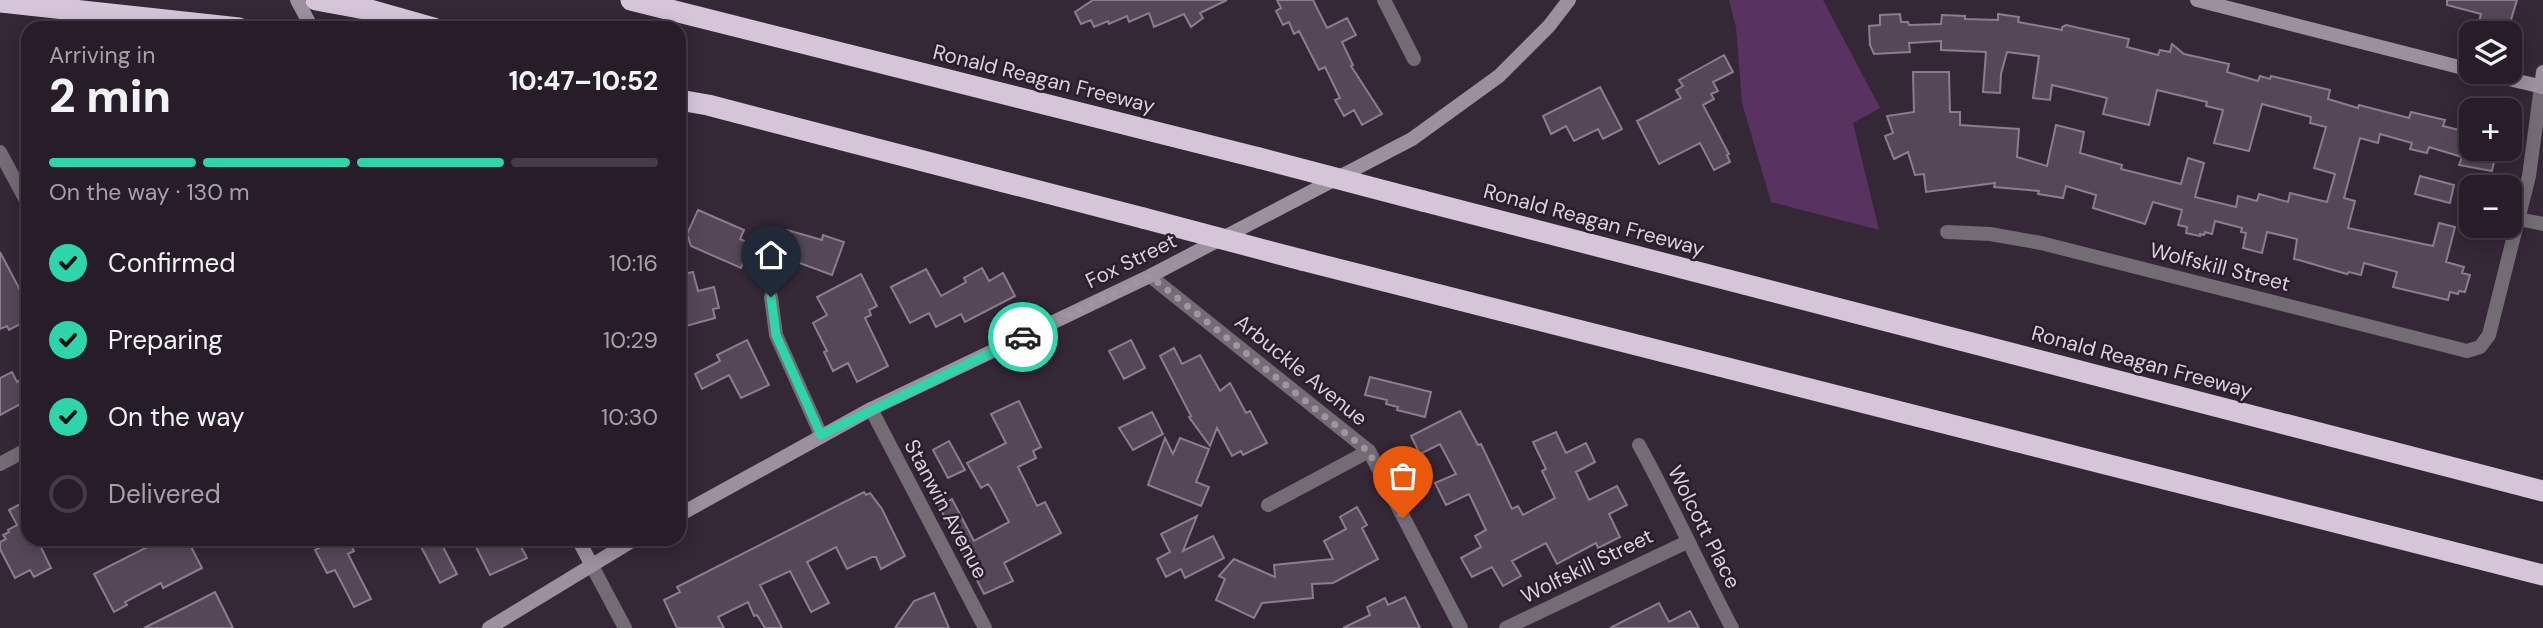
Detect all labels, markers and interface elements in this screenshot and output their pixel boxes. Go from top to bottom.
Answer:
map controls [2459,21,2522,238]
button: layers [2459,21,2522,84]
street label: Ronald Reagan Freeway [930,38,1158,120]
text: Arriving in [49,40,155,70]
text: 10:47–10:52 [509,64,658,98]
text: 2 min [49,66,171,126]
button: + [2459,98,2522,161]
button: − [2459,175,2522,238]
text: On the way · 130 m [49,177,250,207]
street label: Ronald Reagan Freeway [1480,177,1708,263]
pin [741,225,801,297]
street label: Fox Street [1081,227,1181,295]
icon: home [752,236,790,274]
street label: Wolfskill Street [2147,236,2293,298]
icon: check [49,244,87,282]
text: Confirmed [108,246,235,280]
text: 10:16 [609,248,658,278]
courier [988,302,1058,372]
street label: Arbuckle Avenue [1229,308,1373,432]
icon: car [1004,318,1042,356]
street label: Ronald Reagan Freeway [2028,319,2256,405]
icon: check [49,321,87,359]
text: Preparing [108,323,223,357]
text: 10:29 [603,325,658,355]
icon: check [49,398,87,436]
text: On the way [108,400,244,434]
text: 10:30 [601,402,658,432]
street label: Stanwin Avenue [898,434,995,584]
pin [1373,446,1433,518]
icon: bag [1384,457,1422,495]
street label: Wolcott Place [1661,461,1747,593]
text: Delivered [108,477,221,511]
street label: Wolfskill Street [1516,522,1658,610]

